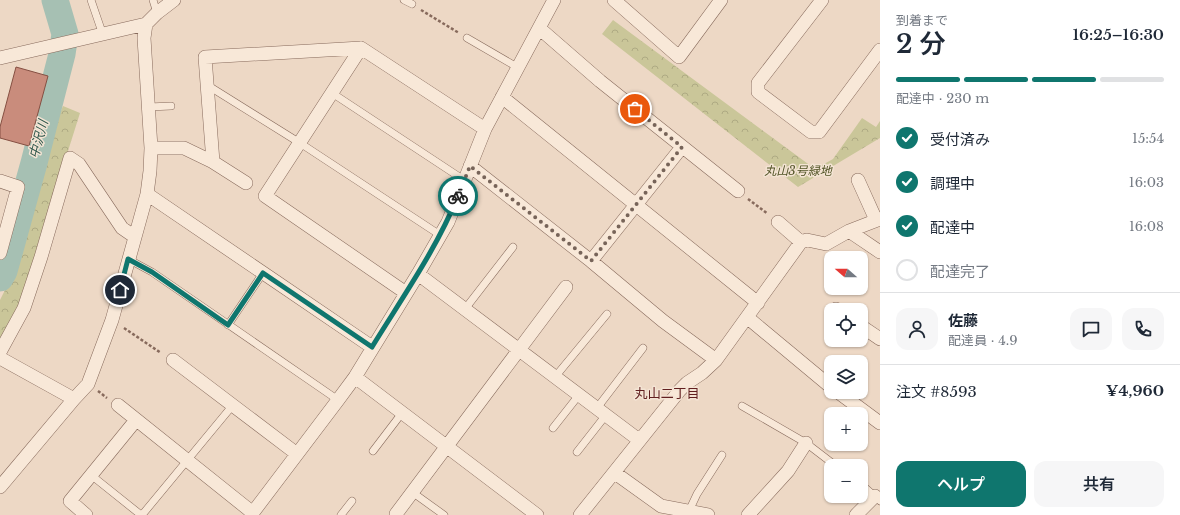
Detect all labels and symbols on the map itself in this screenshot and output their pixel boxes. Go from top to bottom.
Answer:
pin [618,92,652,126]
water label: 中沢川 [25,116,52,160]
park label: 丸山3号緑地 [764,163,834,178]
courier [438,176,478,216]
north arrow [824,251,868,295]
pin [103,273,137,307]
district label: 丸山二丁目 [634,385,700,402]

